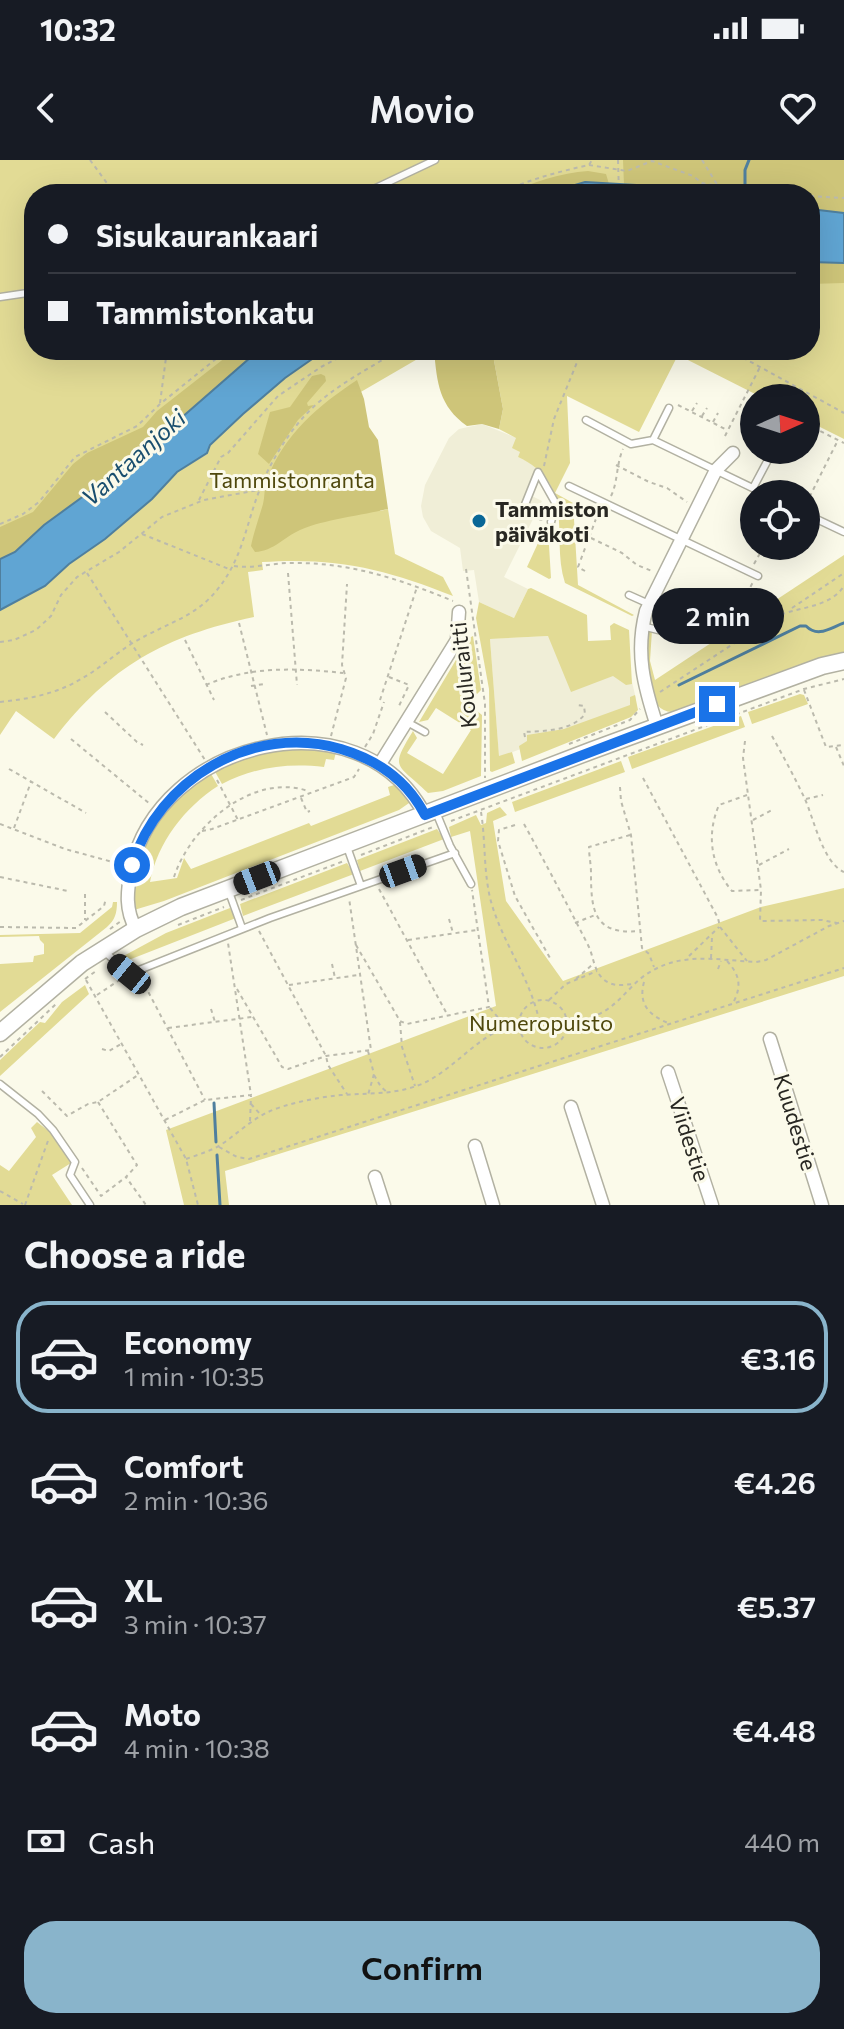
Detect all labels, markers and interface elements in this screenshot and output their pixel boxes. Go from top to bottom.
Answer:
text: 10:32 [40,10,116,47]
icon: back [24,86,68,130]
text: Movio [369,86,475,130]
icon: heart [776,86,820,130]
text: Sisukaurankaari [96,216,318,253]
text: Tammistonkatu [96,293,314,330]
north arrow [740,384,820,464]
map controls [740,384,820,560]
water label: Vantaanjoki [75,402,192,511]
park label: Tammistonranta [209,466,375,493]
button: locate [740,480,820,560]
place label: Tammiston päiväkoti [495,495,609,547]
marker: Tammiston päiväkoti [470,512,488,530]
callout: 2 min [651,588,783,644]
text: 2 min [686,600,750,631]
street label: Kouluraitti [444,621,482,729]
route end [699,686,735,722]
route start [114,847,150,883]
car [376,852,430,890]
car [230,858,284,898]
car [103,950,155,998]
park label: Numeropuisto [469,1009,613,1036]
street label: Kuudestie [769,1070,823,1174]
street label: Viidestie [664,1093,716,1185]
text: Choose a ride [24,1231,245,1275]
icon: car [28,1321,100,1393]
text: Economy [124,1323,252,1360]
text: €3.16 [741,1339,816,1376]
text: 1 min · 10:35 [124,1360,264,1391]
icon: car [28,1445,100,1517]
text: Comfort [124,1447,243,1484]
text: €4.26 [734,1463,816,1500]
text: 2 min · 10:36 [124,1484,269,1515]
icon: car [28,1569,100,1641]
text: XL [124,1571,163,1608]
text: €5.37 [737,1587,816,1624]
text: 3 min · 10:37 [124,1608,267,1639]
icon: car [28,1693,100,1765]
text: Moto [124,1695,201,1732]
text: €4.48 [733,1711,816,1748]
text: 4 min · 10:38 [124,1732,270,1763]
icon: cash [24,1819,68,1863]
text: Cash [88,1823,155,1860]
text: 440 m [744,1826,820,1857]
button: Confirm [24,1921,820,2013]

